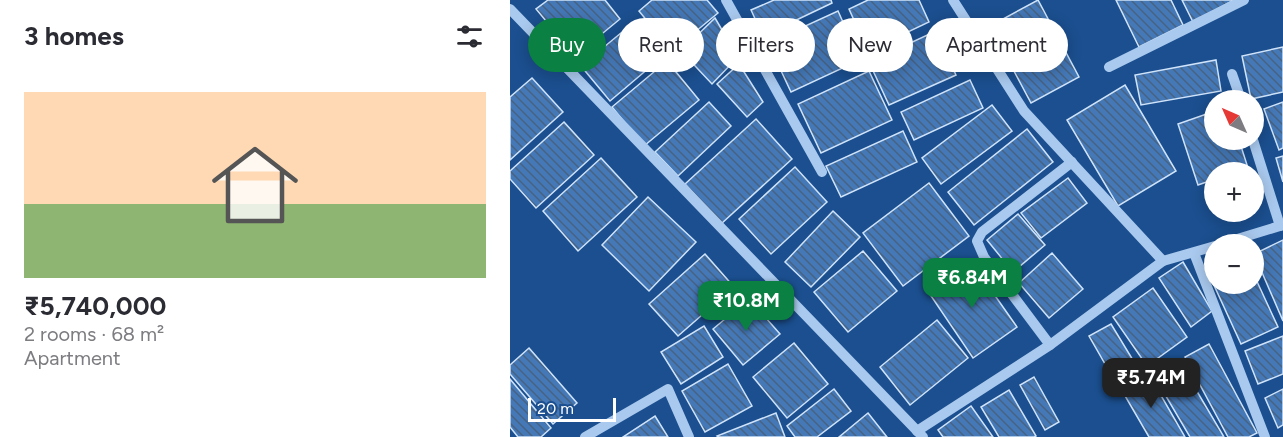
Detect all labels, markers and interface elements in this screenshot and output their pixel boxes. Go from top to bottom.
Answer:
chip: Buy [528,18,606,72]
chip: Rent [618,18,704,72]
chip: Filters [716,18,815,72]
chip: New [827,18,913,72]
chip: Apartment [925,18,1068,72]
text: 3 homes [24,20,124,52]
icon: filters [453,20,486,53]
north arrow [1204,90,1264,150]
map controls [1204,90,1264,294]
icon: home [201,131,309,239]
button: + [1204,162,1264,222]
button: − [1204,234,1264,294]
pin: ₹6.84M [923,258,1021,309]
text: ₹6.84M [937,265,1007,289]
pin: ₹10.8M [697,281,795,332]
text: ₹10.8M [712,288,780,312]
text: ₹5,740,000 [24,290,166,322]
text: 2 rooms · 68 m² [24,322,164,346]
text: Apartment [24,346,121,370]
pin: ₹5.74M [1102,358,1200,409]
text: ₹5.74M [1116,365,1186,389]
scale bar [528,395,616,422]
text: 20 m [537,399,574,418]

